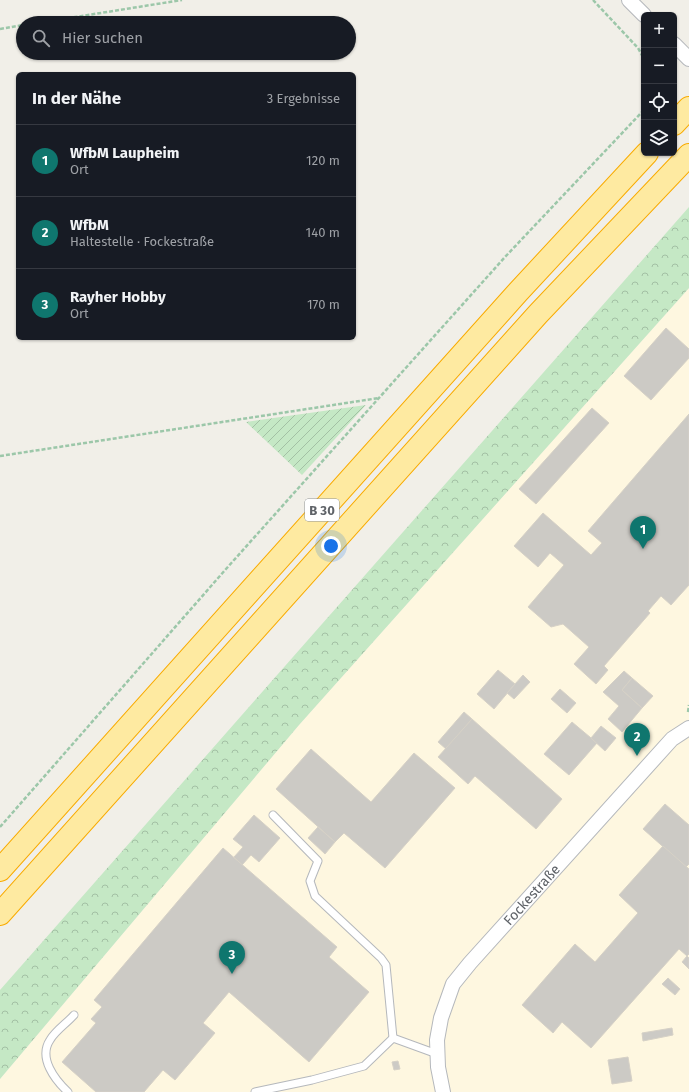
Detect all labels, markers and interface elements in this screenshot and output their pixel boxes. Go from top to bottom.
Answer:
map controls [641,12,677,156]
button: + [641,12,677,48]
search box [16,16,356,60]
icon: search [30,27,52,49]
text: Hier suchen [62,29,143,47]
button: − [641,48,677,84]
button: locate [641,84,677,120]
text: In der Nähe [32,88,121,109]
text: 3 Ergebnisse [267,91,340,106]
button: layers [641,120,677,156]
text: WfbM Laupheim [70,144,179,162]
text: 1 [42,153,48,168]
text: 120 m [306,153,340,168]
text: Ort [70,162,89,177]
text: WfbM [70,216,109,234]
text: 2 [42,225,48,240]
text: 140 m [306,225,340,240]
text: Haltestelle · Fockestraße [70,234,214,249]
text: Rayher Hobby [70,288,166,306]
text: 3 [42,297,48,312]
text: 170 m [307,297,340,312]
text: Ort [70,306,89,321]
road number: B 30 [305,499,339,521]
pin: 1 [630,516,656,549]
your location [321,536,341,556]
pin: 2 [624,723,650,756]
street label: Fockestraße [500,861,563,929]
pin: 3 [219,941,245,974]

